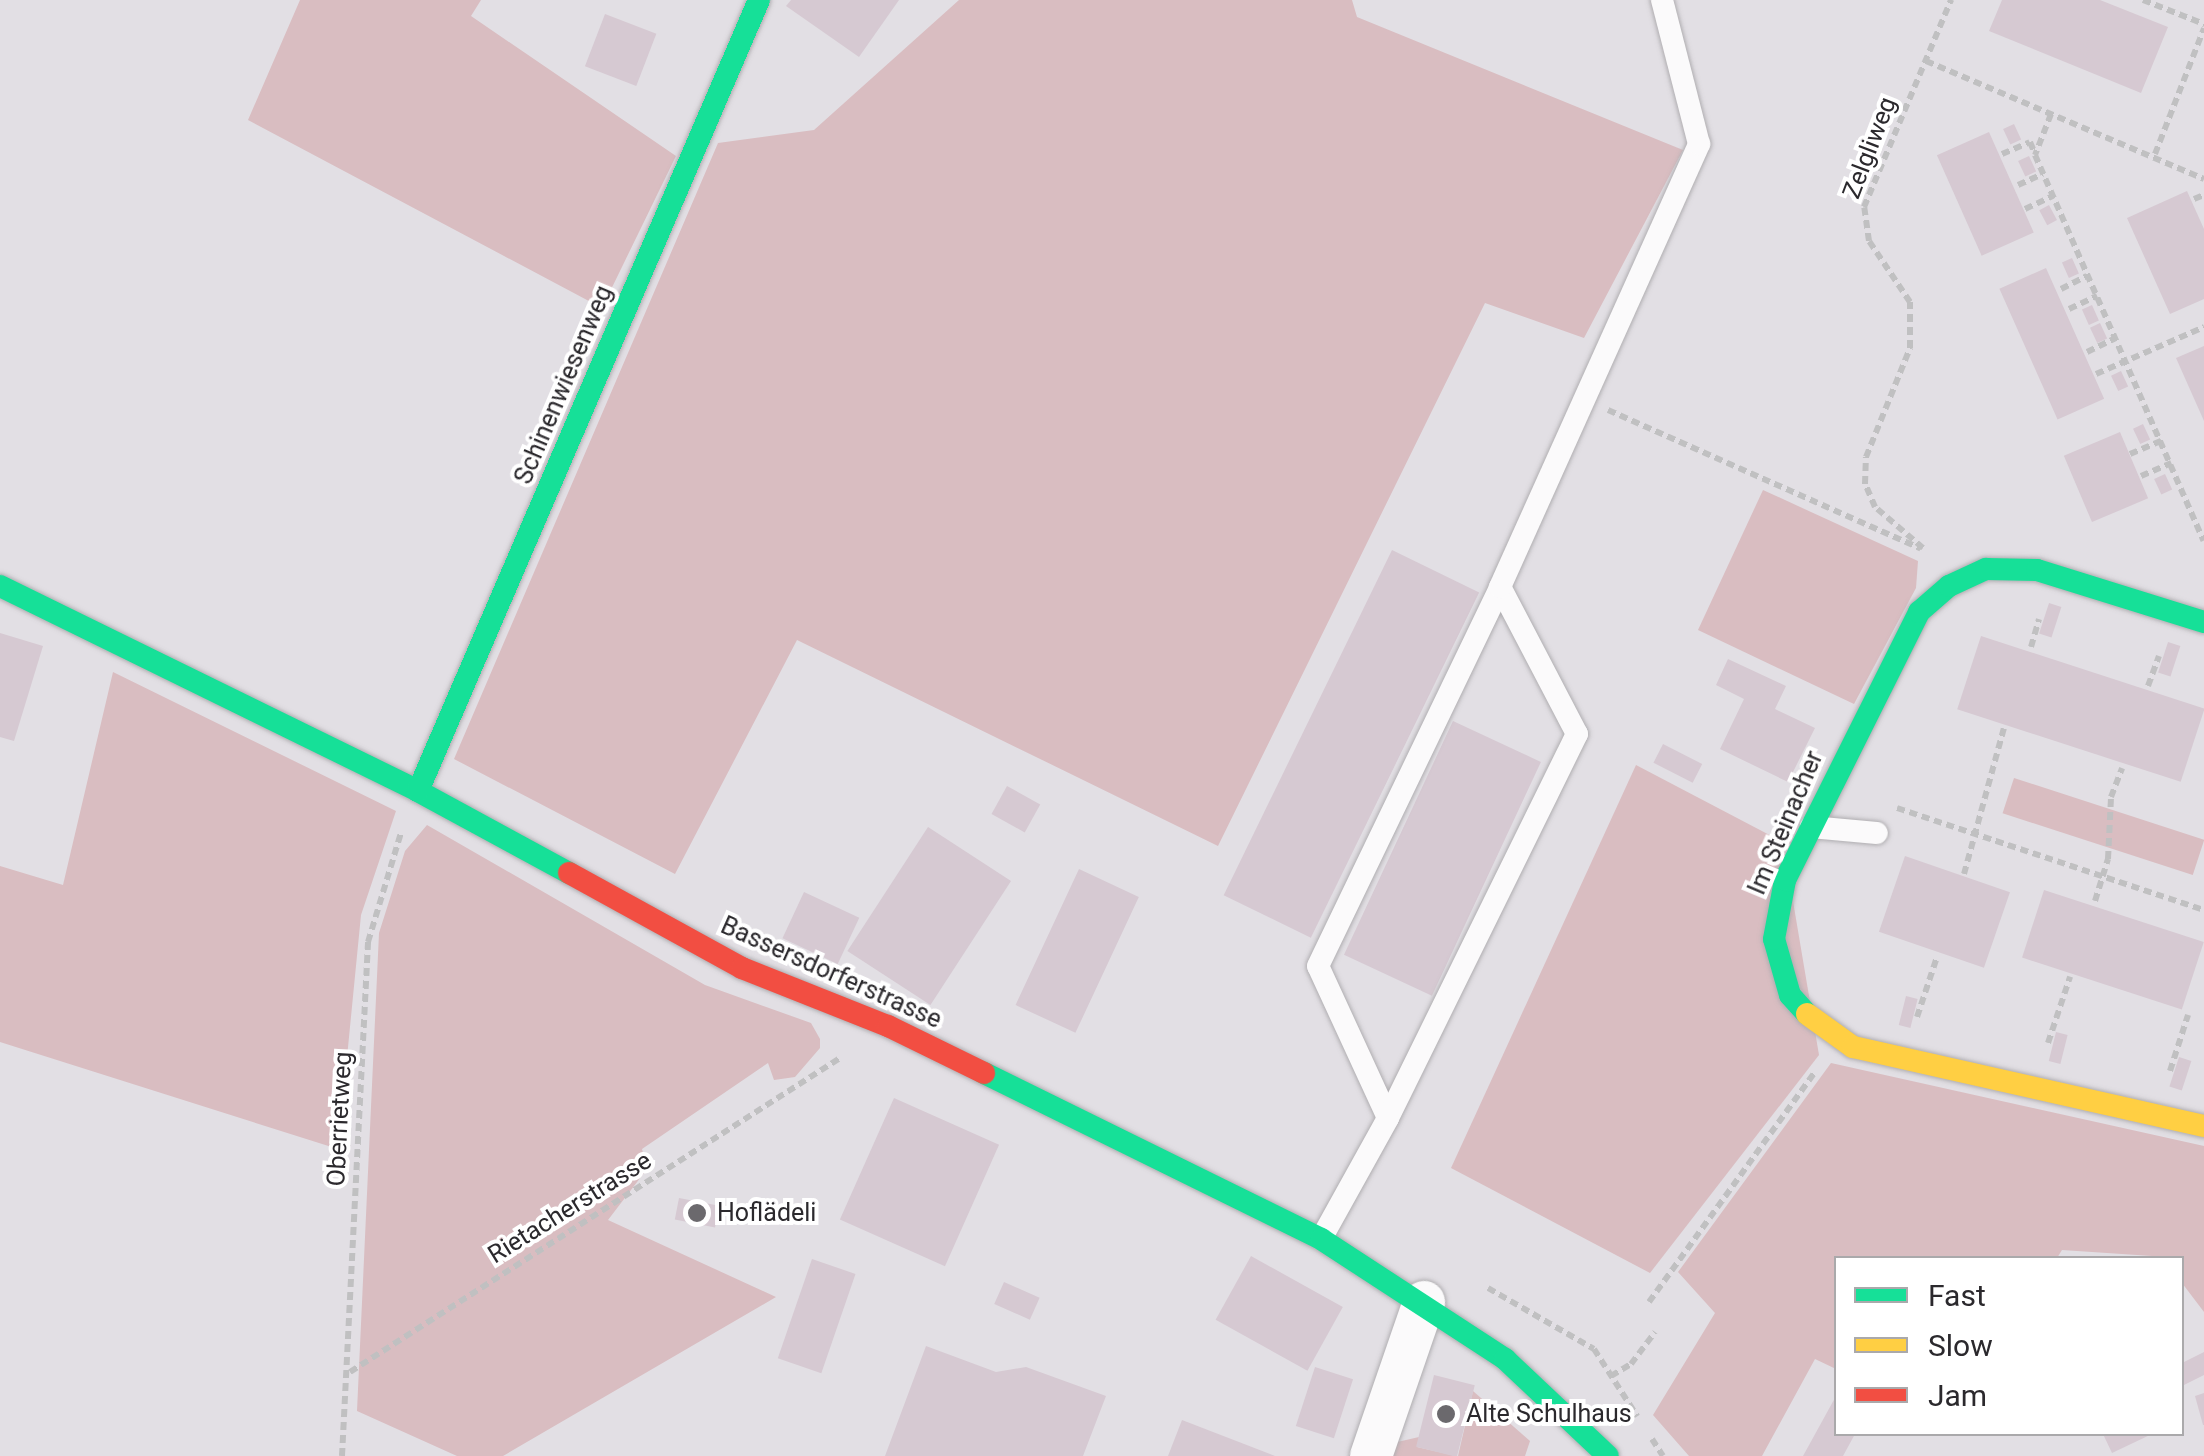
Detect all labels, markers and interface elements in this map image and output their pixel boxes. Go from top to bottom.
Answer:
street label: Zelgliweg [1837,93,1903,203]
street label: Schinenwiesenweg [509,281,619,489]
street label: Im Steinacher [1742,747,1830,899]
street label: Bassersdorferstrasse [716,911,946,1035]
street label: Oberrietweg [321,1051,359,1187]
street label: Rietacherstrasse [483,1146,657,1270]
place label: Hoflädeli [717,1198,816,1228]
marker: Hoflädeli [686,1202,708,1224]
legend [1834,1256,2184,1436]
text: Fast [1928,1278,1986,1313]
text: Slow [1928,1328,1993,1363]
text: Jam [1928,1378,1987,1413]
place label: Alte Schulhaus [1466,1399,1632,1429]
marker: Alte Schulhaus [1435,1403,1457,1425]

